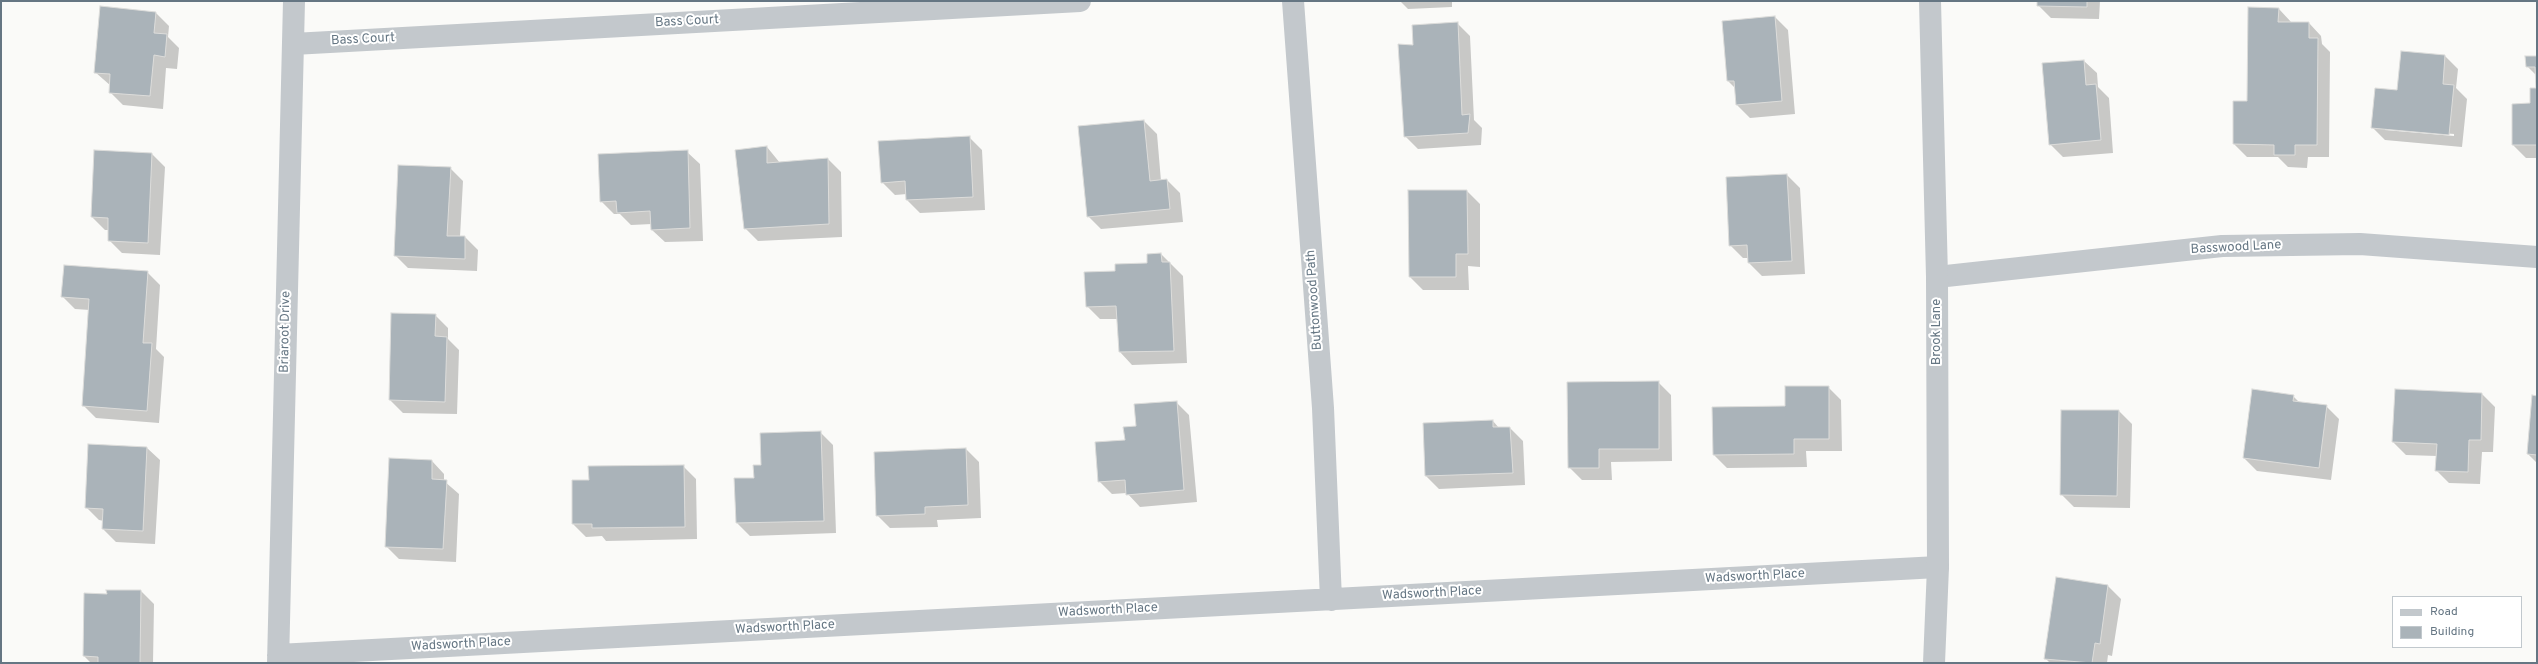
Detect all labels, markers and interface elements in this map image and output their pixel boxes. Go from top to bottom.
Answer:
street label: Bass Court [655,13,719,31]
street label: Bass Court [331,31,395,49]
street label: Basswood Lane [2190,238,2282,258]
street label: Buttonwood Path [1304,249,1326,351]
street label: Briaroot Drive [277,291,295,373]
street label: Brook Lane [1929,299,1945,365]
street label: Wadsworth Place [1705,567,1805,587]
street label: Wadsworth Place [1382,584,1482,604]
legend [2392,596,2522,648]
street label: Wadsworth Place [1058,601,1158,621]
text: Road [2430,604,2458,620]
street label: Wadsworth Place [735,618,835,638]
text: Building [2430,624,2474,640]
street label: Wadsworth Place [411,635,511,655]

